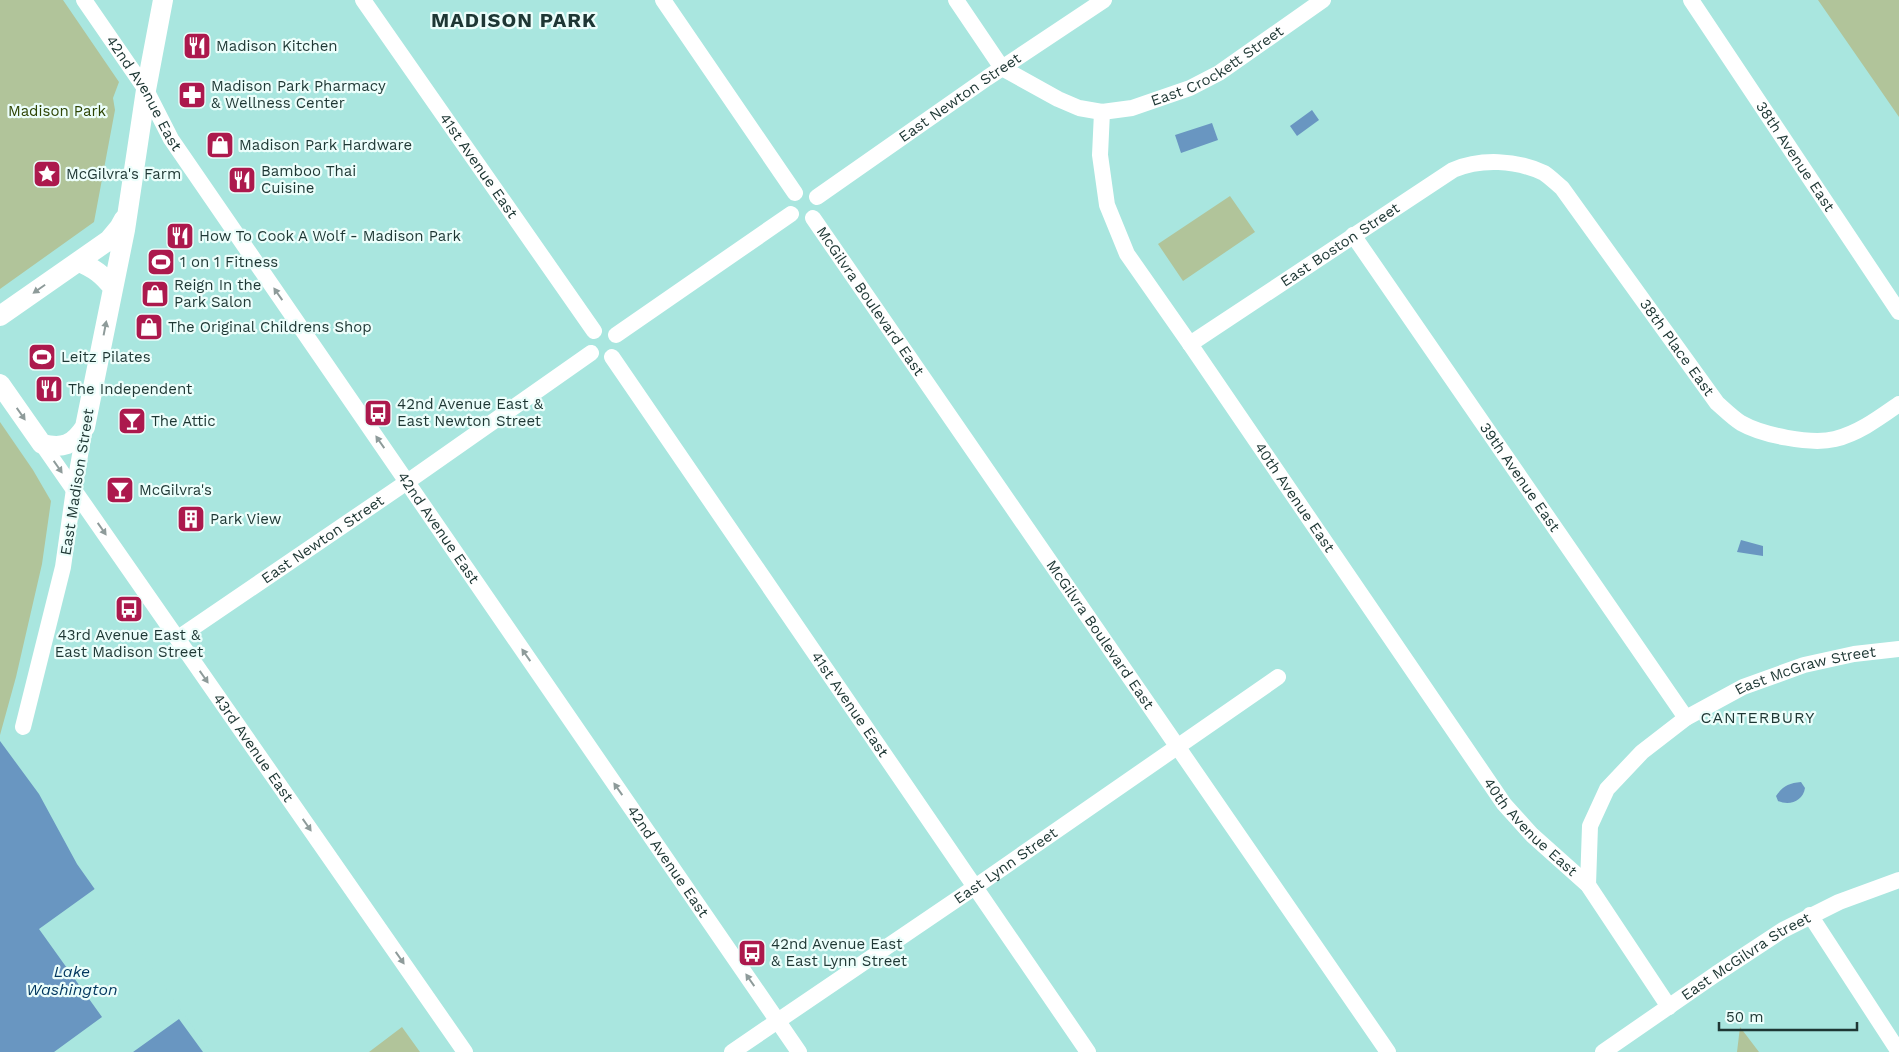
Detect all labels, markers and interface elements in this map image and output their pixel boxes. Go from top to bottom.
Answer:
district label: MADISON PARK [431,8,597,32]
street label: East Crockett Street [1149,21,1287,110]
restaurant icon: Madison Kitchen [182,31,212,61]
street label: 42nd Avenue East [102,32,186,155]
place label: Madison Kitchen [216,37,338,55]
street label: East Newton Street [895,49,1025,146]
place label: Madison Park Pharmacy & Wellness Center [211,77,386,112]
pharmacy icon: Madison Park Pharmacy & Wellness Center [177,80,207,110]
street label: 38th Avenue East [1752,98,1839,216]
park label: Madison Park [8,102,107,120]
street label: 41st Avenue East [436,110,522,222]
shop icon: Madison Park Hardware [205,130,235,160]
place label: Madison Park Hardware [239,136,412,154]
place icon: McGilvra's Farm [32,159,62,189]
place label: Bamboo Thai Cuisine [261,162,356,197]
place label: McGilvra's Farm [66,165,181,183]
restaurant icon: Bamboo Thai Cuisine [227,165,257,195]
street label: East Boston Street [1277,198,1404,291]
restaurant icon: How To Cook A Wolf - Madison Park [165,221,195,251]
street label: McGilvra Boulevard East [813,223,928,380]
place label: How To Cook A Wolf - Madison Park [199,227,461,245]
sports icon: 1 on 1 Fitness [146,247,176,277]
place label: 1 on 1 Fitness [180,253,278,271]
place label: Reign In the Park Salon [174,276,261,311]
shop icon: Reign In the Park Salon [140,279,170,309]
one-way arrow [33,284,46,294]
one-way arrow [273,287,283,300]
street label: 38th Place East [1636,295,1718,400]
shop icon: The Original Childrens Shop [134,312,164,342]
place label: The Original Childrens Shop [168,318,372,336]
one-way arrow [101,320,109,336]
sports icon: Leitz Pilates [27,342,57,372]
place label: Leitz Pilates [61,348,151,366]
restaurant icon: The Independent [34,374,64,404]
place label: The Independent [68,380,193,398]
place label: 42nd Avenue East & East Newton Street [397,395,544,430]
bus stop icon: 42nd Avenue East & East Newton Street [363,398,393,428]
bar icon: The Attic [117,406,147,436]
one-way arrow [16,407,26,421]
street label: East Madison Street [57,407,98,557]
place label: The Attic [151,412,216,430]
street label: 39th Avenue East [1476,419,1564,536]
one-way arrow [375,435,385,449]
street label: 40th Avenue East [1251,439,1339,556]
one-way arrow [53,460,63,474]
street label: 42nd Avenue East [394,468,483,588]
bar icon: McGilvra's [105,475,135,505]
place label: McGilvra's [139,481,212,499]
street label: East Newton Street [258,491,388,588]
building icon: Park View [176,504,206,534]
place label: Park View [210,510,282,528]
one-way arrow [96,522,107,535]
street label: McGilvra Boulevard East [1043,557,1158,713]
bus stop icon: 43rd Avenue East & East Madison Street [114,594,144,624]
place label: 43rd Avenue East & East Madison Street [55,626,204,661]
street label: East McGraw Street [1731,643,1877,699]
one-way arrow [521,648,531,662]
street label: 41st Avenue East [807,648,893,761]
one-way arrow [199,670,209,684]
street label: 43rd Avenue East [209,690,298,806]
district label: CANTERBURY [1700,708,1816,727]
street label: 40th Avenue East [1480,774,1581,880]
one-way arrow [613,782,623,796]
street label: 42nd Avenue East [623,802,713,921]
one-way arrow [302,818,312,832]
street label: East Lynn Street [950,823,1061,908]
street label: East McGilvra Street [1678,908,1814,1004]
place label: 42nd Avenue East & East Lynn Street [771,935,908,970]
bus stop icon: 42nd Avenue East & East Lynn Street [737,938,767,968]
one-way arrow [395,951,405,965]
water label: Lake Washington [26,962,118,999]
one-way arrow [745,974,755,987]
scale bar [1719,1000,1856,1032]
text: 50 m [1726,1008,1763,1026]

